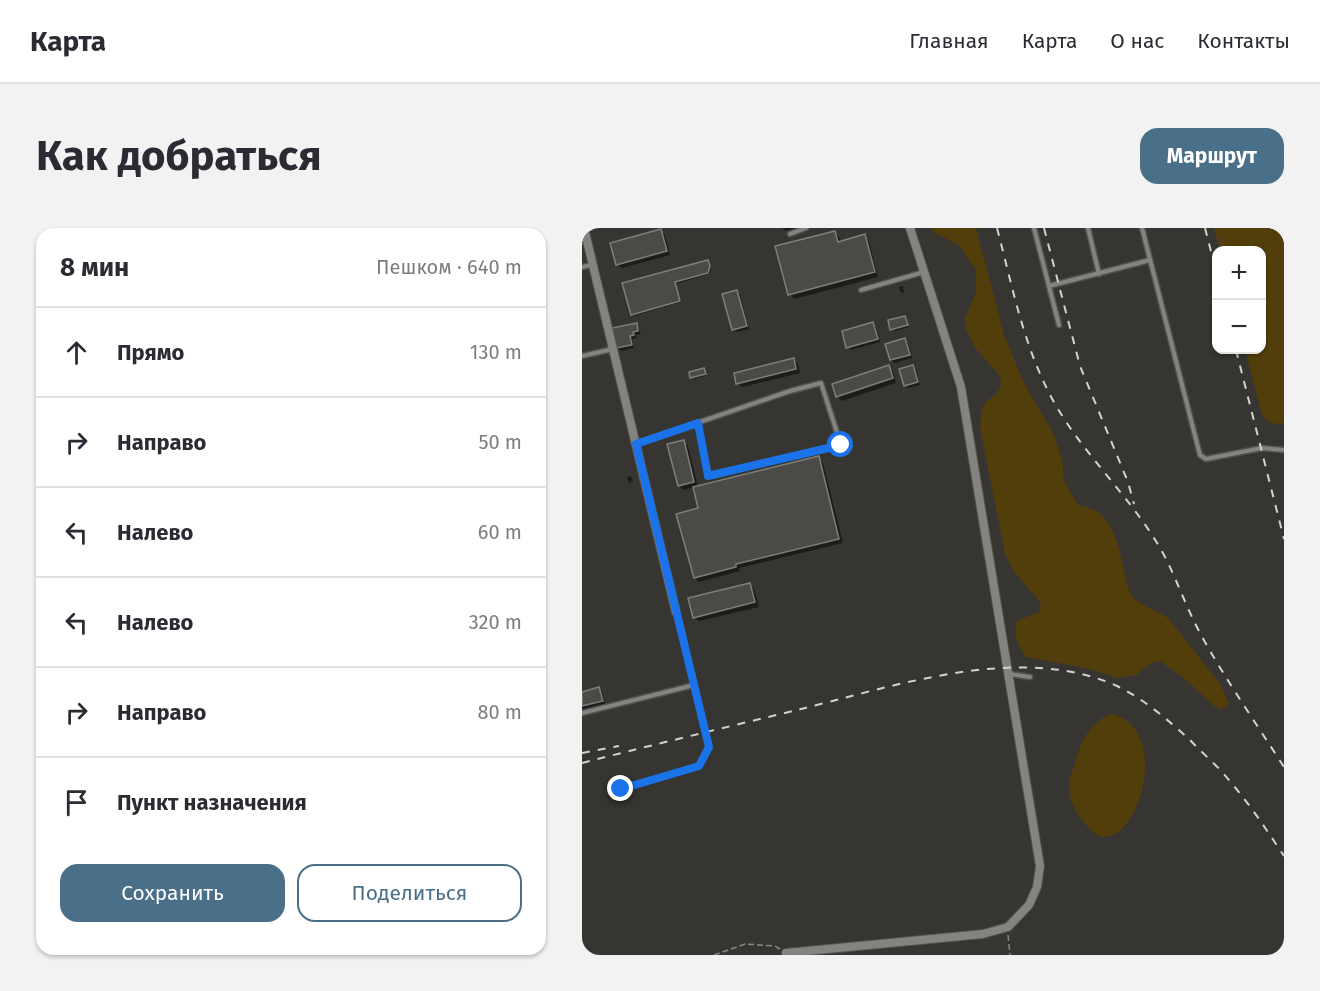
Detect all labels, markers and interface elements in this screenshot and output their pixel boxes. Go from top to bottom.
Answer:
text: Карта [30,25,106,58]
text: Главная [909,28,989,54]
text: Карта [1022,28,1077,54]
text: О нас [1110,28,1164,54]
text: Контакты [1197,28,1290,54]
button: Маршрут [1140,128,1284,184]
text: Как добраться [36,131,322,181]
map controls [1212,246,1266,354]
button: + [1212,246,1266,300]
text: 8 мин [60,252,129,283]
text: Пешком · 640 m [376,255,522,279]
button: − [1212,300,1266,354]
icon: ahead [60,336,93,369]
text: Прямо [117,339,184,366]
text: 130 m [470,340,522,364]
icon: right [60,426,93,459]
text: Направо [117,429,206,456]
text: 50 m [478,430,522,454]
route start [827,431,853,457]
icon: left [60,516,93,549]
text: Налево [117,519,193,546]
text: 60 m [478,520,522,544]
icon: left [60,606,93,639]
text: Налево [117,609,193,636]
text: 320 m [469,610,522,634]
icon: right [60,696,93,729]
text: Направо [117,699,206,726]
text: 80 m [477,700,522,724]
route end [607,775,633,801]
icon: arrive [60,786,93,819]
text: Пункт назначения [117,789,307,816]
button: Сохранить [60,864,285,922]
button: Поделиться [297,864,522,922]

